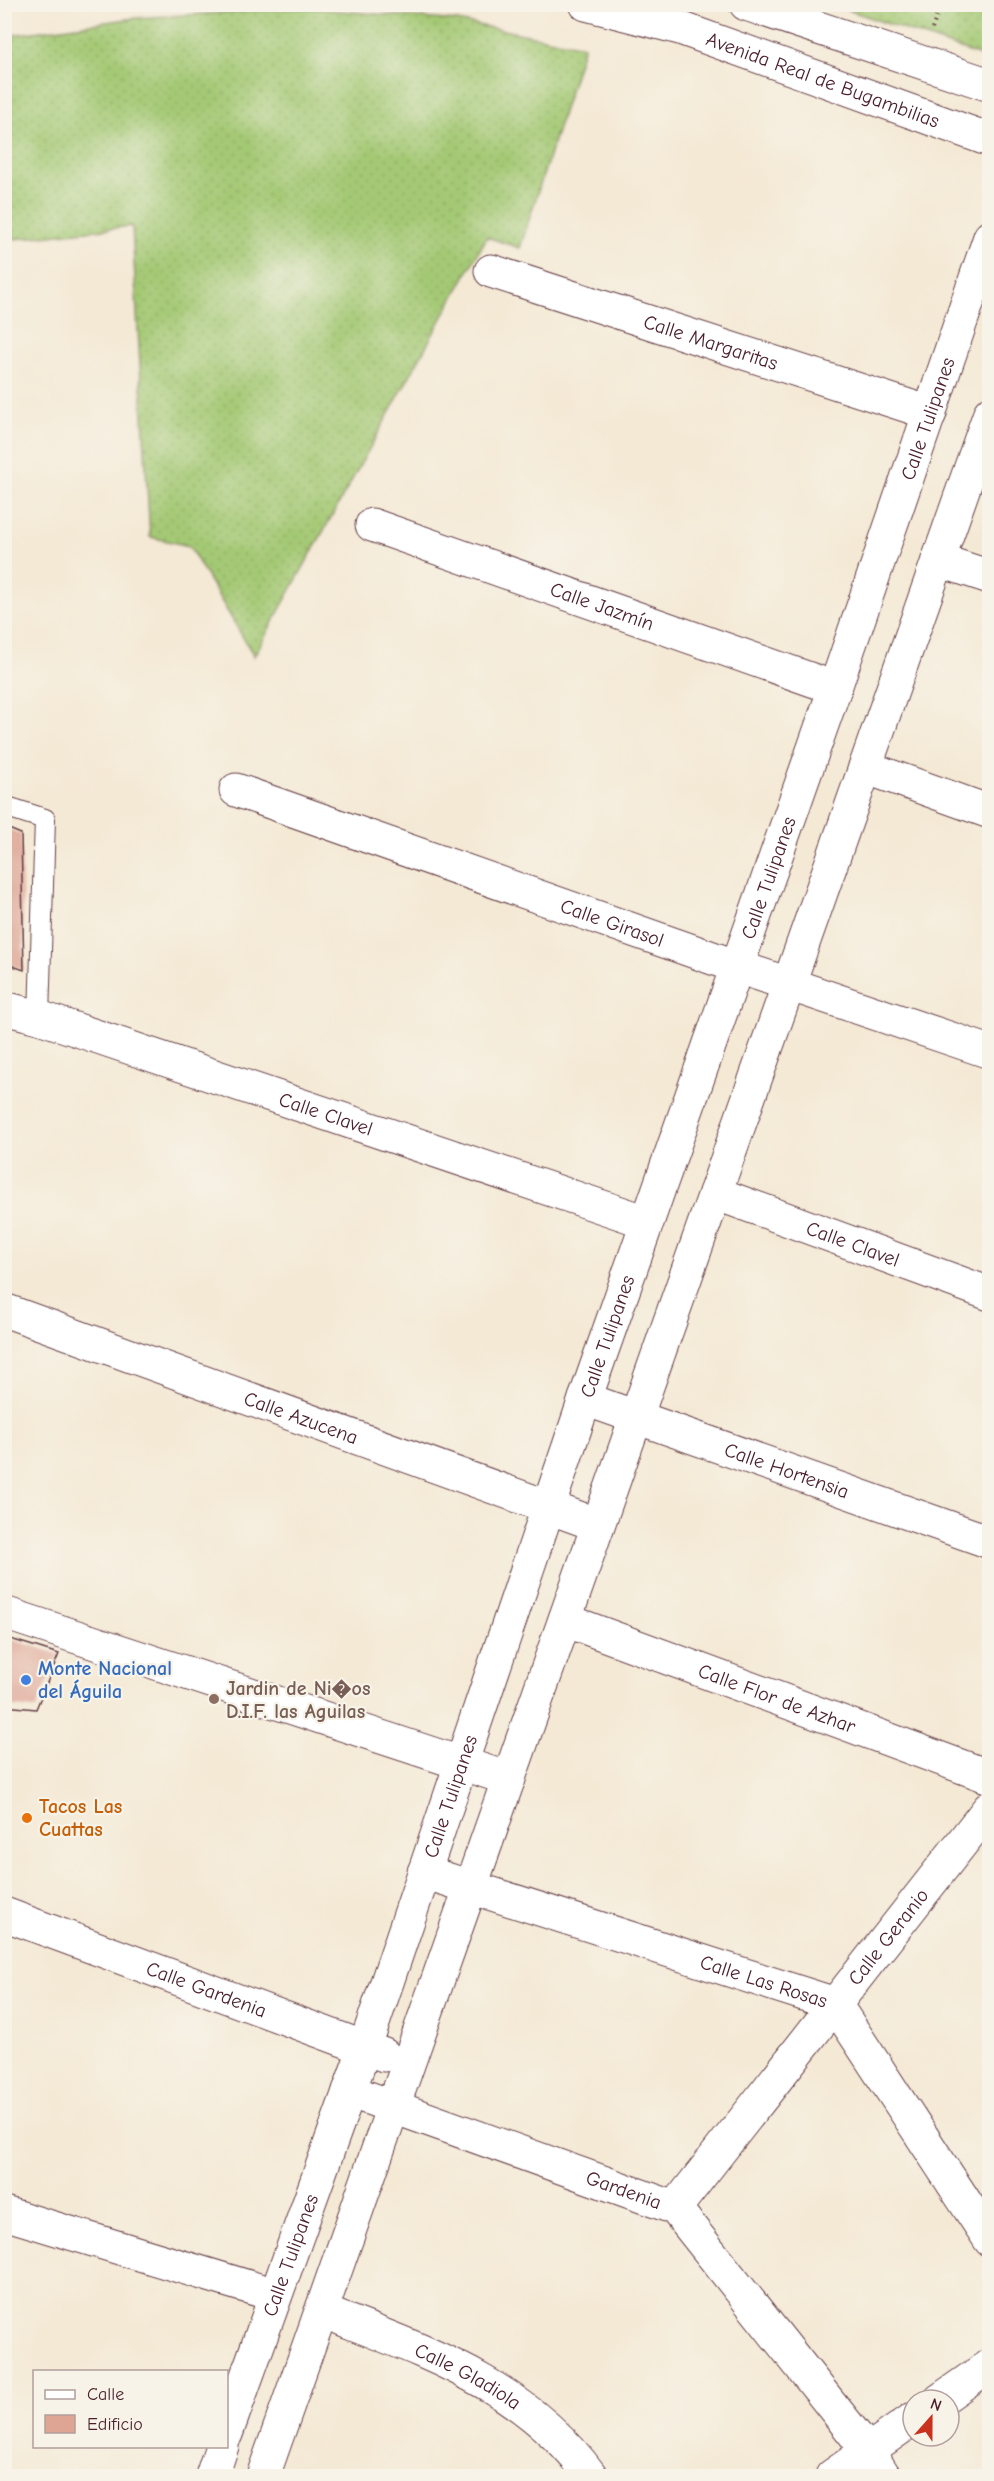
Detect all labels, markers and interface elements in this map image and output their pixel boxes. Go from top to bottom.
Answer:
street label: Avenida Real de Bugambilias [703,27,942,133]
street label: Calle Margaritas [641,310,781,375]
street label: Calle Tulipanes [896,355,960,483]
street label: Calle Jazmín [547,578,657,635]
street label: Calle Tulipanes [737,814,801,942]
street label: Calle Girasol [557,894,667,952]
street label: Calle Clavel [276,1088,376,1141]
street label: Calle Clavel [803,1217,903,1272]
street label: Calle Tulipanes [575,1272,640,1401]
street label: Calle Azucena [241,1387,361,1449]
street label: Calle Hortensia [721,1438,852,1503]
place label: Monte Nacional del Águila [38,1657,172,1703]
street label: Calle Flor de Azhar [695,1659,859,1738]
marker: Monte Nacional del Águila [19,1673,33,1687]
place label: Jardin de Ni�os D.I.F. las Aguilas [226,1677,370,1723]
marker: Jardin de Ni�os D.I.F. las Aguilas [207,1692,221,1706]
street label: Calle Tulipanes [419,1732,482,1861]
place label: Tacos Las Cuattas [39,1795,122,1841]
marker: Tacos Las Cuattas [20,1811,34,1825]
street label: Calle Geranio [843,1884,934,1990]
street label: Calle Las Rosas [697,1950,830,2013]
street label: Calle Gardenia [143,1957,270,2022]
street label: Gardenia [583,2166,665,2214]
street label: Calle Tulipanes [258,2191,323,2320]
street label: Calle Gladiola [411,2339,525,2415]
legend [33,2370,228,2448]
text: Calle [87,2384,124,2405]
north arrow [901,2388,961,2448]
text: N [928,2395,944,2415]
text: Edificio [87,2414,143,2435]

